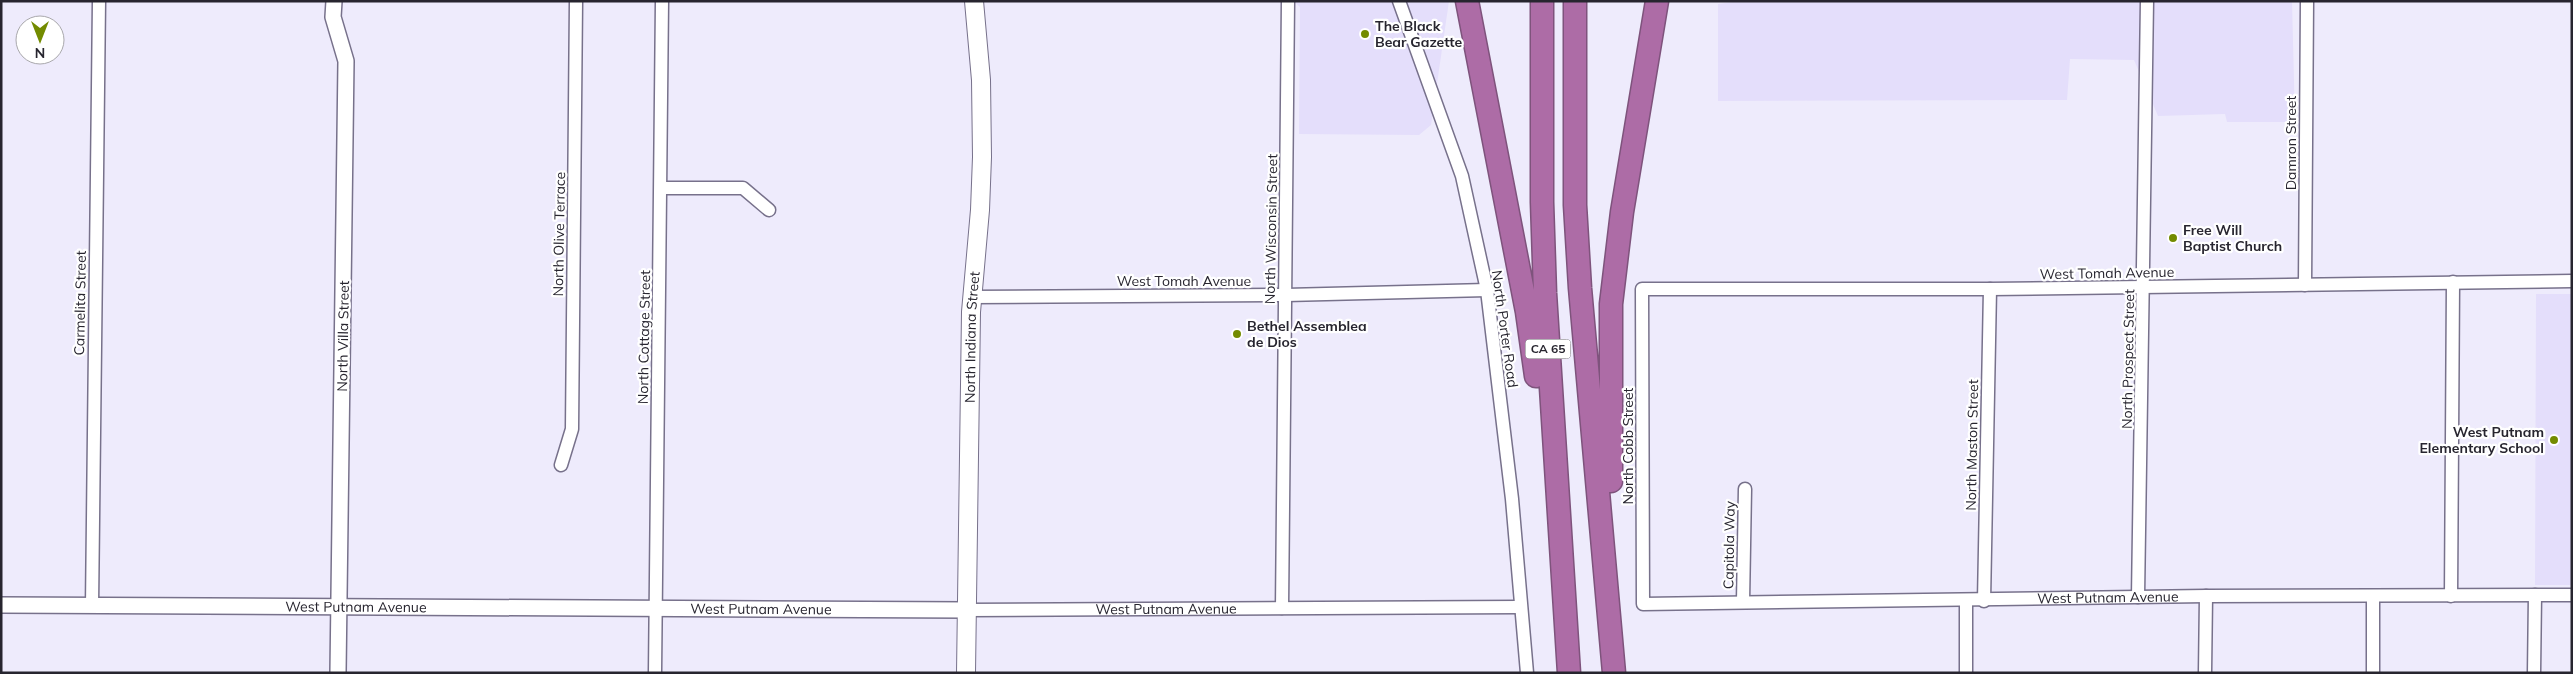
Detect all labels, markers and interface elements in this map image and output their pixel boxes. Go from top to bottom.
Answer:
north arrow [15,15,65,65]
place label: The Black Bear Gazette [1375,17,1462,51]
marker: The Black Bear Gazette [1359,28,1371,40]
text: N [35,44,45,62]
street label: Damron Street [2282,96,2300,190]
street label: North Wisconsin Street [1261,154,1281,304]
street label: North Olive Terrace [549,172,569,296]
place label: Free Will Baptist Church [2183,221,2282,255]
marker: Free Will Baptist Church [2167,232,2179,244]
street label: Carmelita Street [70,250,90,356]
street label: West Tomah Avenue [2040,263,2174,283]
street label: North Porter Road [1488,269,1522,389]
street label: North Cottage Street [634,270,654,404]
street label: North Indiana Street [961,270,984,403]
street label: West Tomah Avenue [1117,272,1251,290]
street label: North Villa Street [333,280,353,392]
street label: North Prospect Street [2118,289,2138,429]
place label: Bethel Assemblea de Dios [1247,317,1367,351]
marker: Bethel Assemblea de Dios [1231,328,1243,340]
road number: CA 65 [1526,339,1570,358]
street label: North Maston Street [1962,379,1982,511]
street label: North Cobb Street [1619,387,1637,504]
place label: West Putnam Elementary School [2420,423,2544,457]
marker: West Putnam Elementary School [2548,434,2560,446]
street label: Capitola Way [1719,500,1739,589]
street label: West Putnam Avenue [2037,587,2179,607]
street label: West Putnam Avenue [285,597,427,616]
street label: West Putnam Avenue [690,600,832,618]
street label: West Putnam Avenue [1095,600,1237,618]

